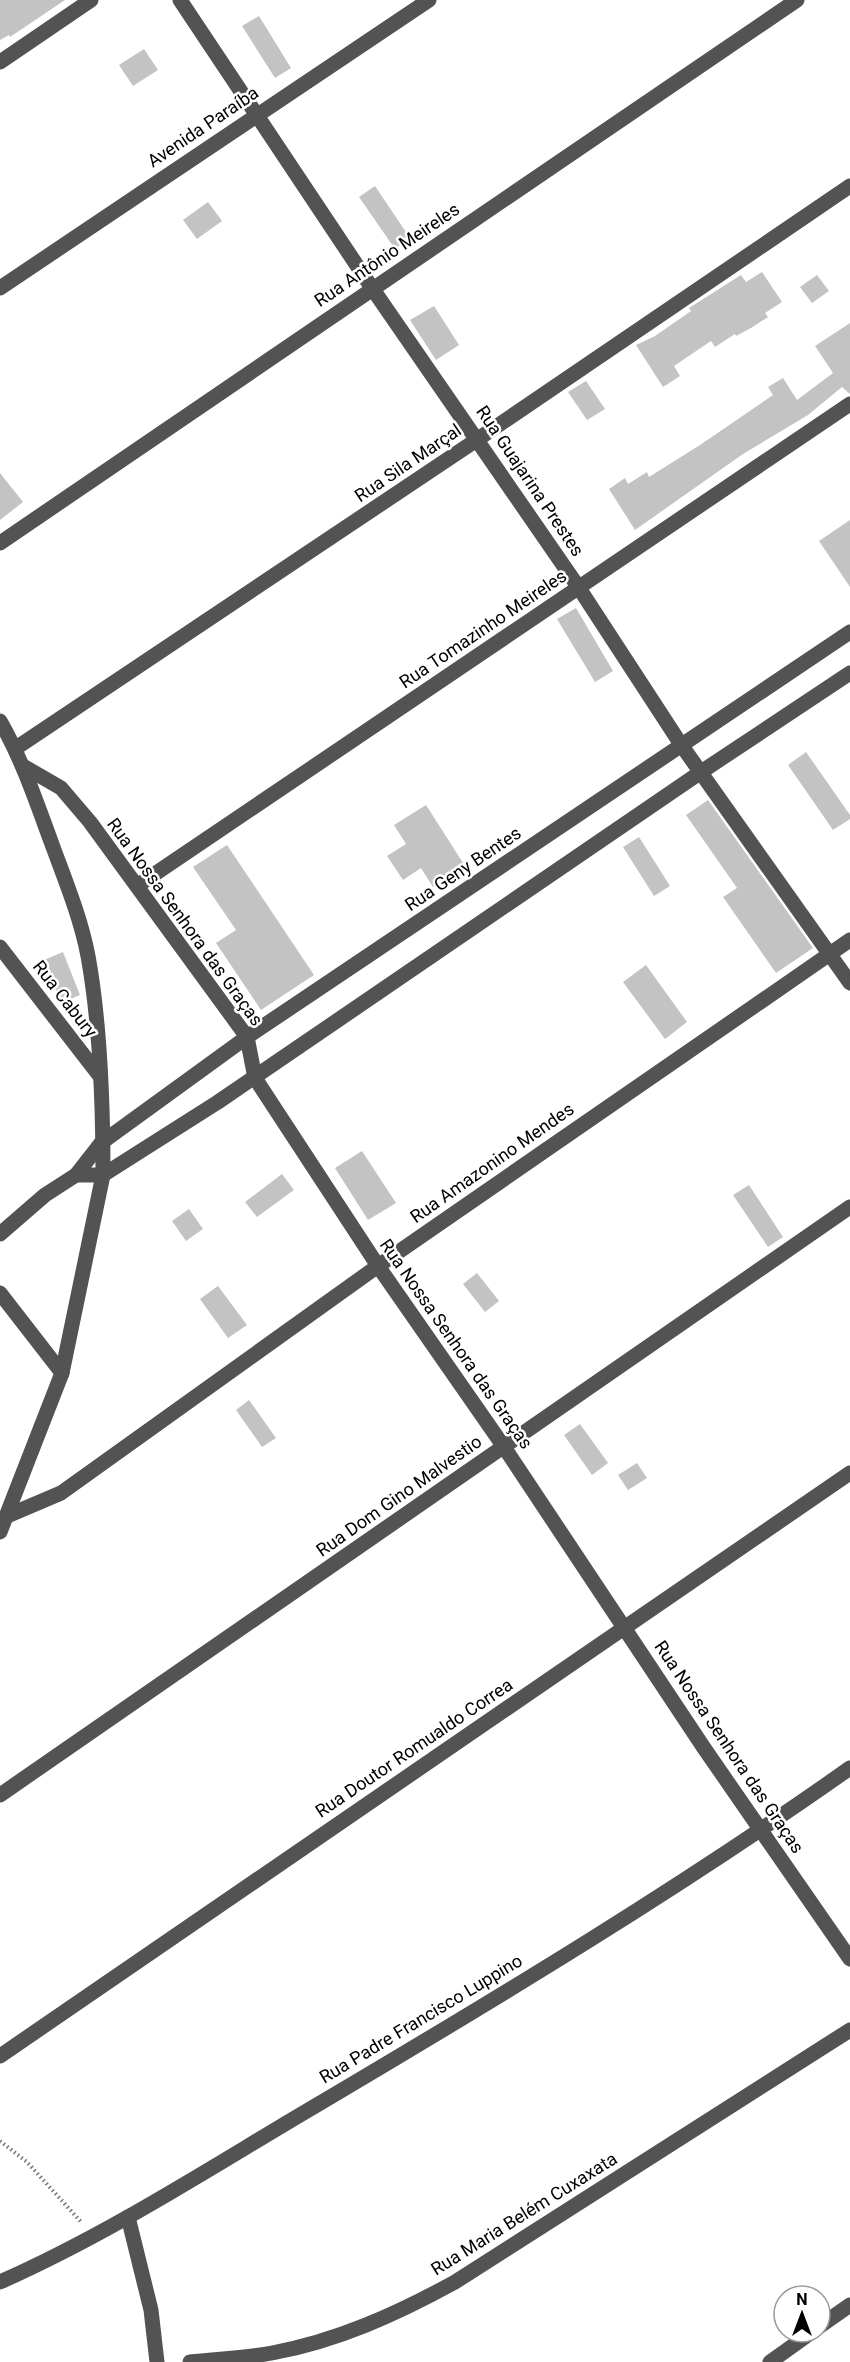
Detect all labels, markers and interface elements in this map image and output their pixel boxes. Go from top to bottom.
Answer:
street label: Avenida Paraíba [143,82,262,171]
street label: Rua Antônio Meireles [310,198,463,311]
street label: Rua Guajarina Prestes [472,402,589,560]
street label: Rua Sila Marçal [350,419,465,506]
street label: Rua Tomazinho Meireles [395,565,570,692]
street label: Rua Nossa Senhora das Graças [103,814,268,1030]
street label: Rua Geny Bentes [401,822,525,915]
street label: Rua Cabury [29,956,102,1042]
street label: Rua Amazonino Mendes [406,1098,578,1227]
street label: Rua Nossa Senhora das Graças [376,1235,537,1453]
street label: Rua Dom Gino Malvestio [312,1431,485,1561]
street label: Rua Nossa Senhora das Graças [650,1637,808,1857]
street label: Rua Doutor Romualdo Correa [311,1674,516,1822]
street label: Rua Padre Francisco Luppino [316,1950,526,2088]
street label: Rua Maria Belém Cuxaxata [427,2148,621,2280]
north arrow [772,2284,832,2344]
text: N [796,2290,808,2309]

